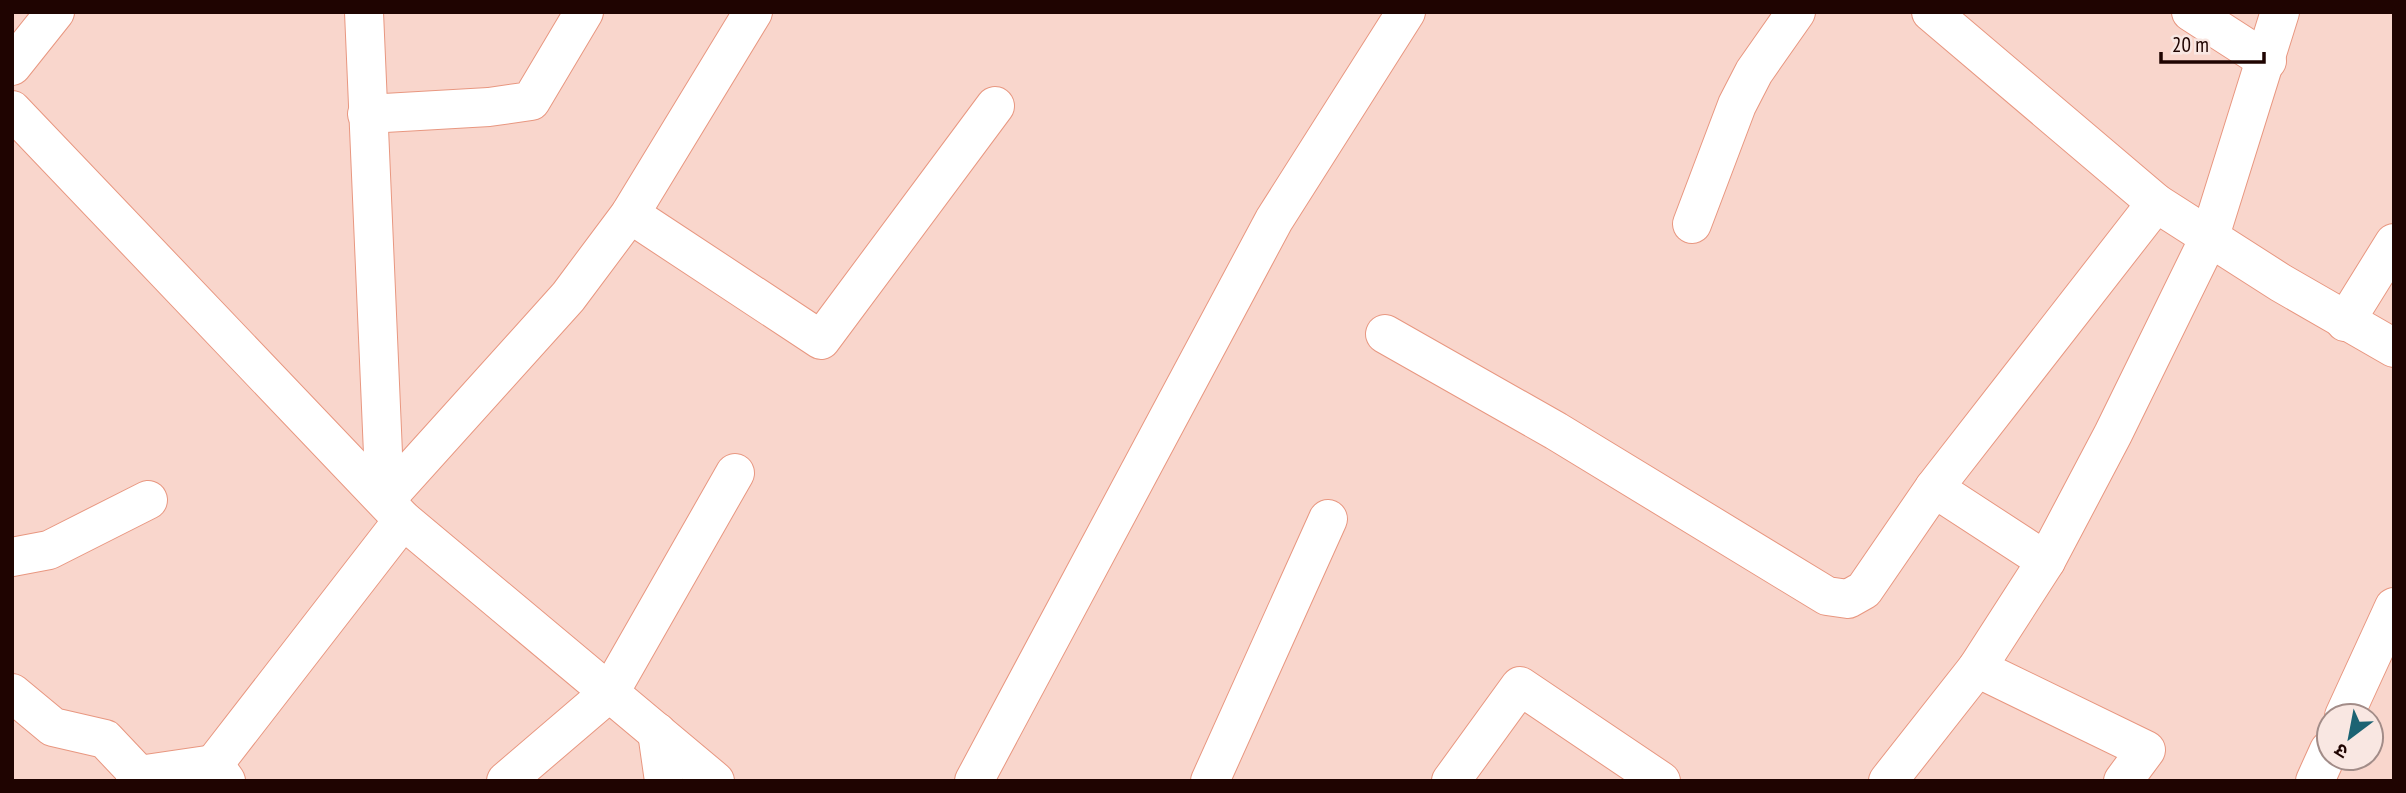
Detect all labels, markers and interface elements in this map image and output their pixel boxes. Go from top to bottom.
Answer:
scale bar [2161,21,2264,65]
text: 20 m [2172,31,2209,58]
north arrow [2315,702,2385,772]
text: उ [2329,738,2352,765]

